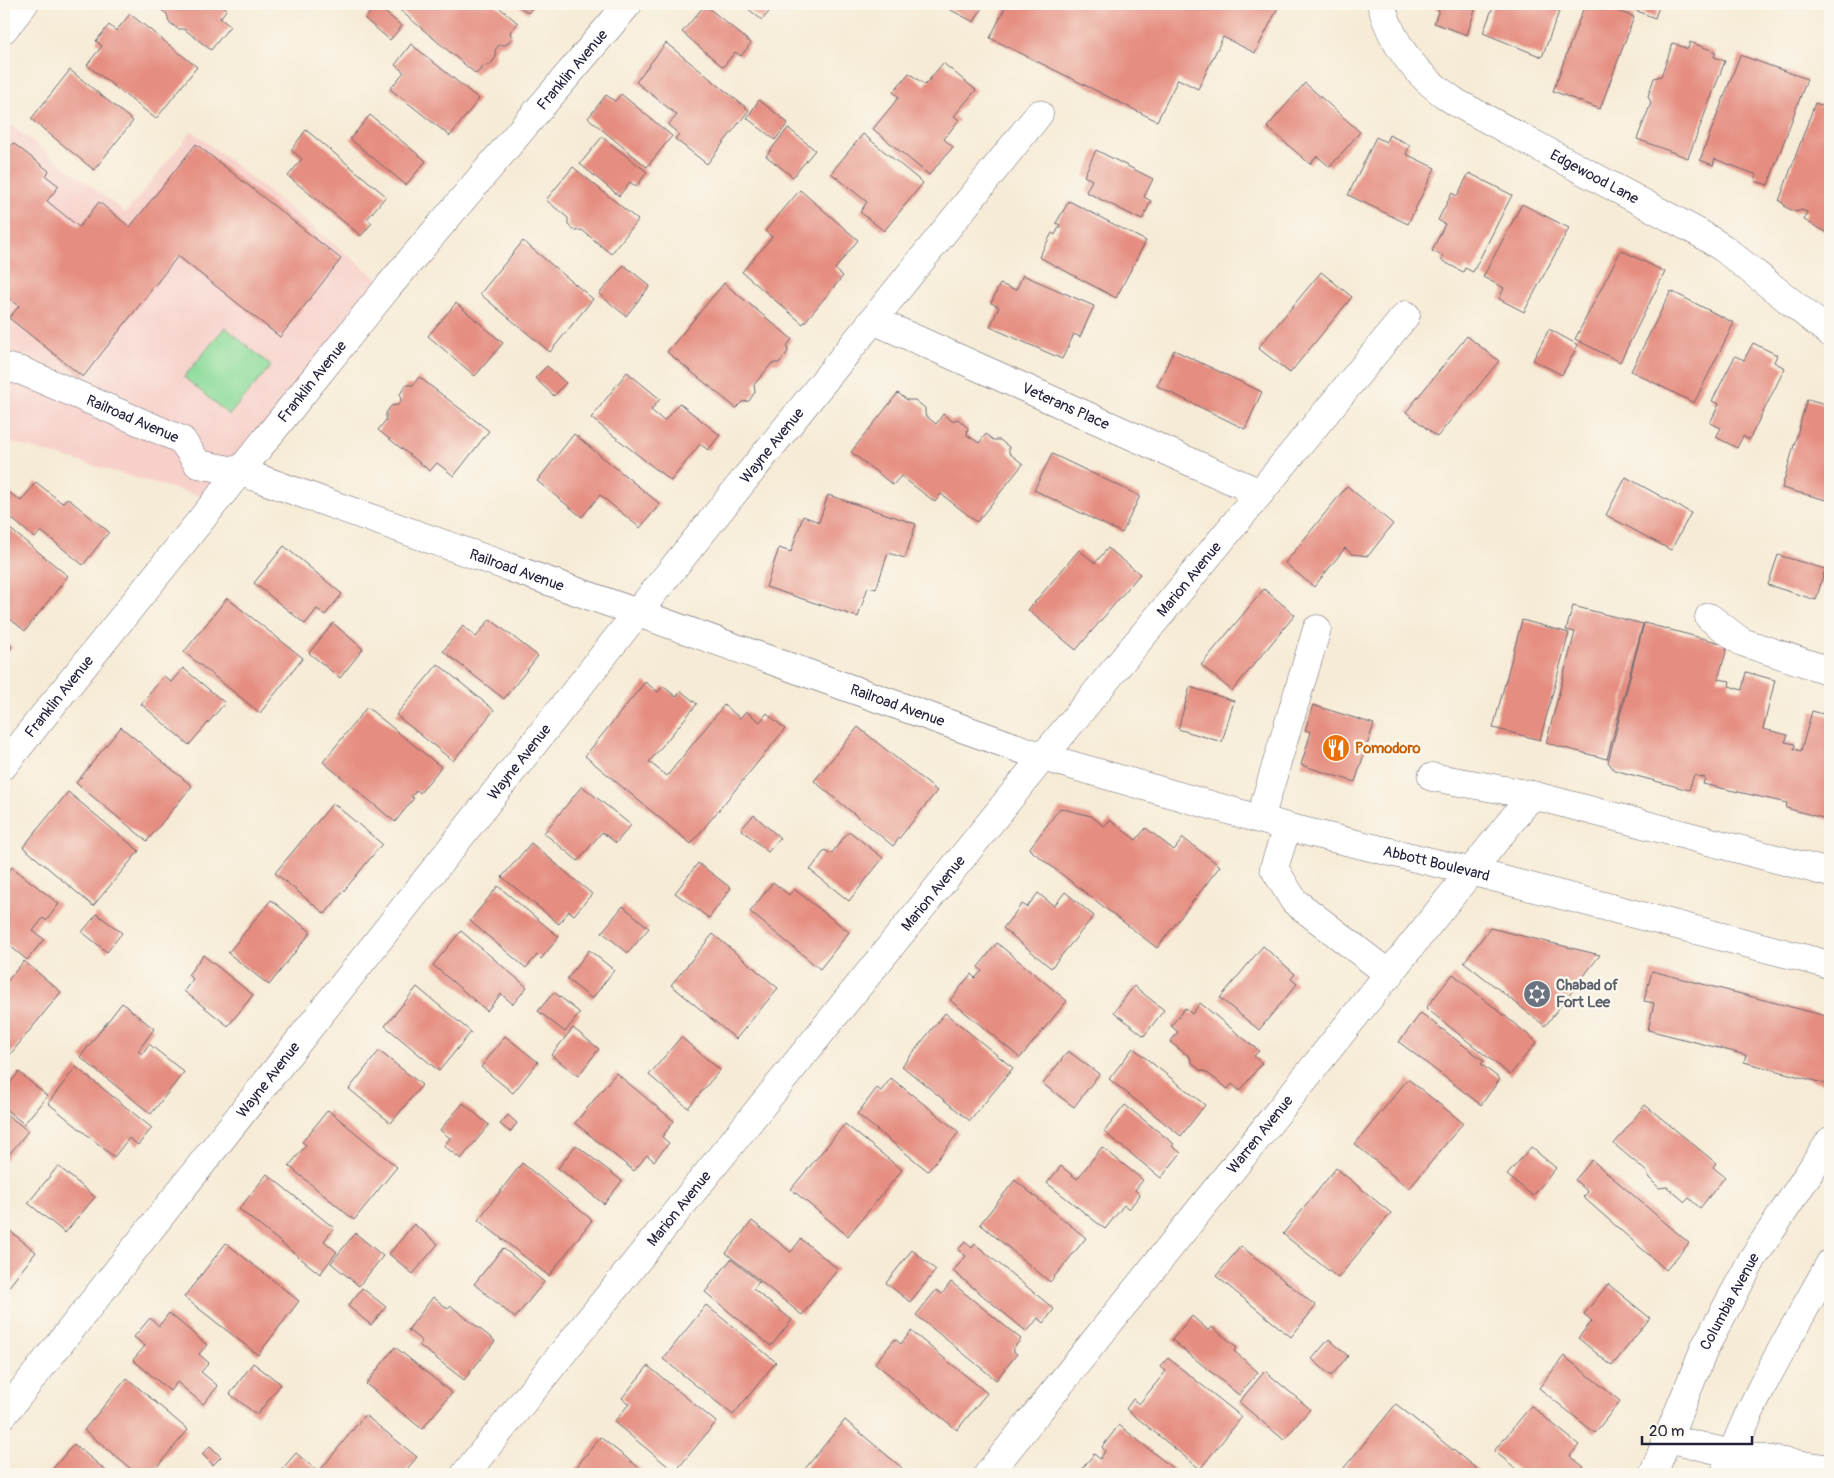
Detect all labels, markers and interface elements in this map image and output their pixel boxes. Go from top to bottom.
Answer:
street label: Franklin Avenue [533,25,612,114]
street label: Edgewood Lane [1547,145,1643,209]
street label: Franklin Avenue [273,336,351,426]
street label: Veterans Place [1019,378,1113,434]
street label: Railroad Avenue [84,390,182,447]
street label: Wayne Avenue [736,403,808,487]
street label: Marion Avenue [1153,537,1226,621]
street label: Railroad Avenue [467,545,567,596]
street label: Franklin Avenue [20,651,98,741]
street label: Railroad Avenue [848,680,948,731]
street label: Wayne Avenue [483,720,555,804]
restaurant icon: Pomodoro [1321,733,1351,763]
place label: Pomodoro [1355,739,1421,758]
street label: Abbott Boulevard [1381,841,1492,885]
street label: Marion Avenue [897,851,970,935]
place label: Chabad of Fort Lee [1556,976,1619,1012]
synagogue icon: Chabad of Fort Lee [1522,979,1552,1009]
street label: Wayne Avenue [232,1037,304,1122]
street label: Warren Avenue [1223,1091,1298,1178]
street label: Marion Avenue [643,1166,716,1250]
street label: Columbia Avenue [1696,1248,1764,1353]
scale bar [1642,1413,1752,1445]
text: 20 m [1649,1422,1684,1441]

